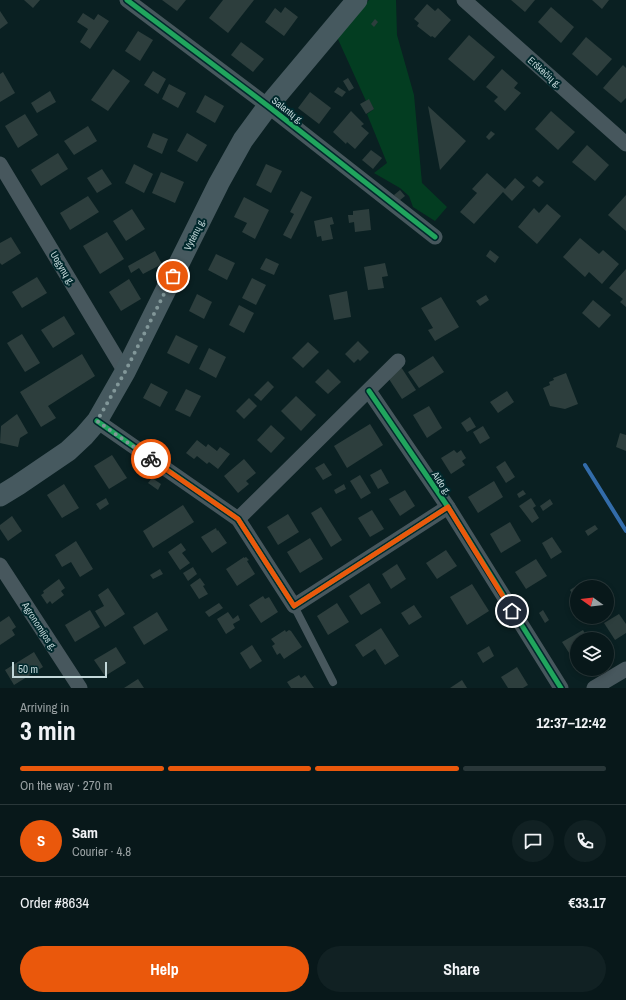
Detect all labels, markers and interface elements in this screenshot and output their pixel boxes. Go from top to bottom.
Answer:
street label: Erškėčių g. [525,54,564,91]
street label: Salantų g. [269,94,306,127]
street label: Vytėnų g. [181,216,208,253]
street label: Uogynų g. [47,249,78,288]
pin [156,259,190,293]
icon: bag [162,265,184,287]
courier [131,439,171,479]
icon: bike [140,448,162,470]
street label: Aido g. [428,468,454,498]
north arrow [570,580,614,624]
map controls [570,580,614,676]
pin [495,594,529,628]
street label: Agronomijos g. [19,599,60,653]
icon: home [501,600,523,622]
button: layers [570,632,614,676]
scale bar [12,660,107,679]
text: 50 m [18,662,38,676]
text: Arriving in [20,699,69,716]
text: 12:37–12:42 [536,712,606,733]
text: 3 min [20,713,76,748]
text: On the way · 270 m [20,777,112,794]
button: chat [512,820,554,862]
button: phone [564,820,606,862]
text: Sam [72,822,98,843]
text: S [37,830,45,851]
text: Courier · 4.8 [72,843,131,860]
text: Order #8634 [20,892,89,913]
text: €33.17 [568,892,606,913]
button: Help [20,946,309,992]
button: Share [317,946,606,992]

